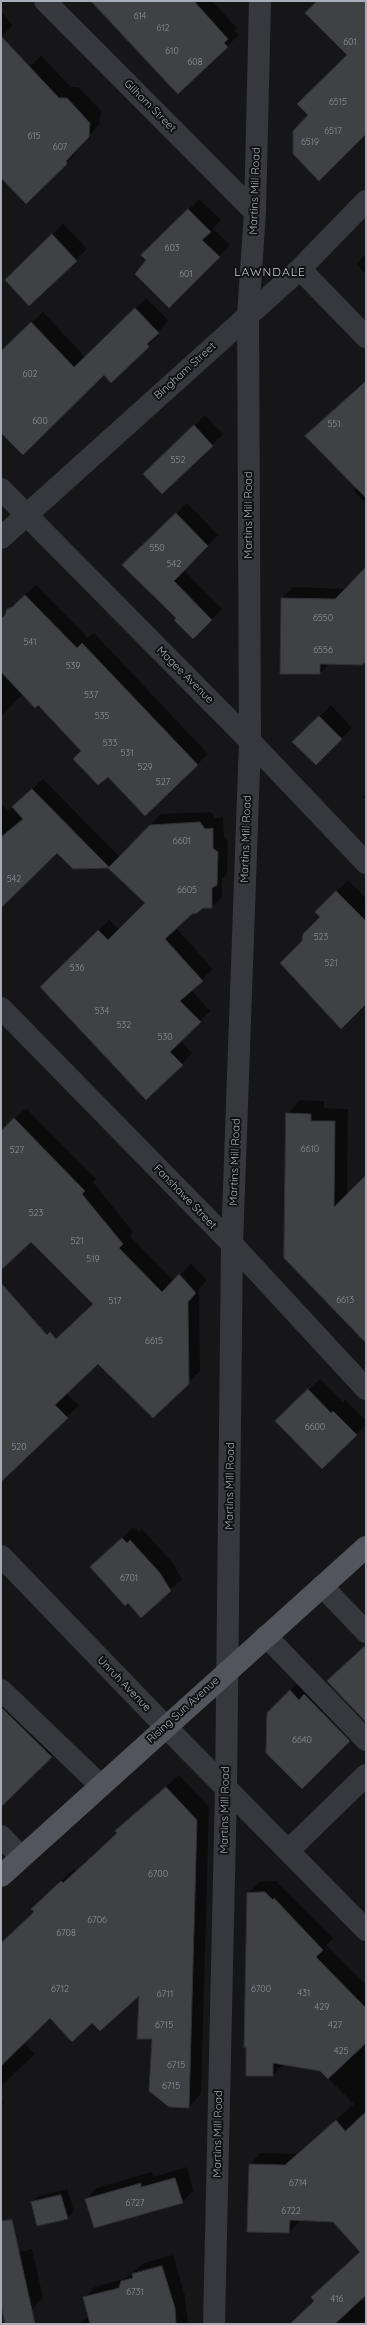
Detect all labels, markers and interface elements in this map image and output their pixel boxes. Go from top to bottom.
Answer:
house number: 614 [134,11,146,21]
house number: 612 [156,23,170,33]
house number: 601 [343,37,357,47]
house number: 610 [165,46,179,56]
house number: 608 [187,57,203,67]
street label: Gilham Street [121,77,179,135]
house number: 6515 [329,97,347,107]
house number: 6517 [324,126,342,136]
house number: 615 [27,131,41,141]
house number: 6519 [301,137,319,147]
house number: 607 [53,142,67,152]
street label: Martins Mill Road [247,147,263,235]
house number: 603 [165,243,179,253]
district label: LAWNDALE [234,265,306,279]
house number: 601 [179,269,193,279]
street label: Bingham Street [151,340,219,402]
house number: 602 [22,369,38,379]
house number: 600 [32,416,48,426]
house number: 551 [327,419,341,429]
house number: 552 [171,455,185,465]
street label: Martins Mill Road [242,471,256,559]
house number: 550 [149,543,165,553]
house number: 542 [167,559,181,569]
house number: 6550 [313,613,333,623]
house number: 541 [24,637,36,647]
street label: Magee Avenue [154,644,216,706]
house number: 6556 [313,645,333,655]
house number: 539 [66,661,80,671]
house number: 537 [84,690,98,700]
house number: 535 [95,711,109,721]
house number: 533 [103,738,117,748]
house number: 531 [121,748,133,758]
house number: 529 [138,762,152,772]
house number: 527 [156,777,170,787]
street label: Martins Mill Road [238,795,254,883]
house number: 6601 [173,836,191,846]
house number: 542 [7,874,21,884]
house number: 6605 [177,885,197,895]
house number: 523 [314,932,328,942]
house number: 521 [324,958,338,968]
house number: 536 [70,963,84,973]
house number: 534 [95,1006,109,1016]
house number: 532 [117,1020,131,1030]
house number: 530 [158,1032,172,1042]
street label: Martins Mill Road [227,1118,243,1206]
house number: 6610 [301,1144,319,1154]
house number: 527 [10,1145,24,1155]
street label: Fanshawe Street [151,1162,219,1232]
house number: 523 [29,1208,43,1218]
house number: 521 [70,1236,84,1246]
house number: 519 [86,1254,100,1264]
house number: 6613 [336,1295,354,1305]
house number: 517 [109,1296,121,1306]
house number: 6615 [145,1336,163,1346]
house number: 6600 [305,1422,325,1432]
house number: 520 [11,1442,27,1452]
street label: Martins Mill Road [223,1442,237,1530]
house number: 6701 [120,1573,138,1583]
street label: Unruh Avenue [94,1654,154,1714]
street label: Rising Sun Avenue [144,1674,222,1746]
house number: 6640 [292,1735,312,1745]
street label: Martins Mill Road [218,1766,232,1854]
house number: 6700 [148,1869,168,1879]
house number: 6706 [87,1915,107,1925]
house number: 6708 [56,1928,76,1938]
house number: 6712 [51,1984,69,1994]
house number: 6700 [251,1984,271,1994]
house number: 431 [298,1988,310,1998]
house number: 6711 [157,1989,173,1999]
house number: 429 [315,2002,329,2012]
house number: 6715 [155,2020,173,2030]
house number: 427 [328,2020,342,2030]
house number: 425 [334,2046,348,2056]
house number: 6715 [167,2060,185,2070]
house number: 6715 [162,2081,180,2091]
street label: Martins Mill Road [211,2090,225,2178]
house number: 6714 [289,2178,307,2188]
house number: 6727 [126,2198,144,2208]
house number: 6722 [281,2206,301,2216]
house number: 6731 [126,2287,144,2297]
house number: 416 [331,2294,343,2304]

